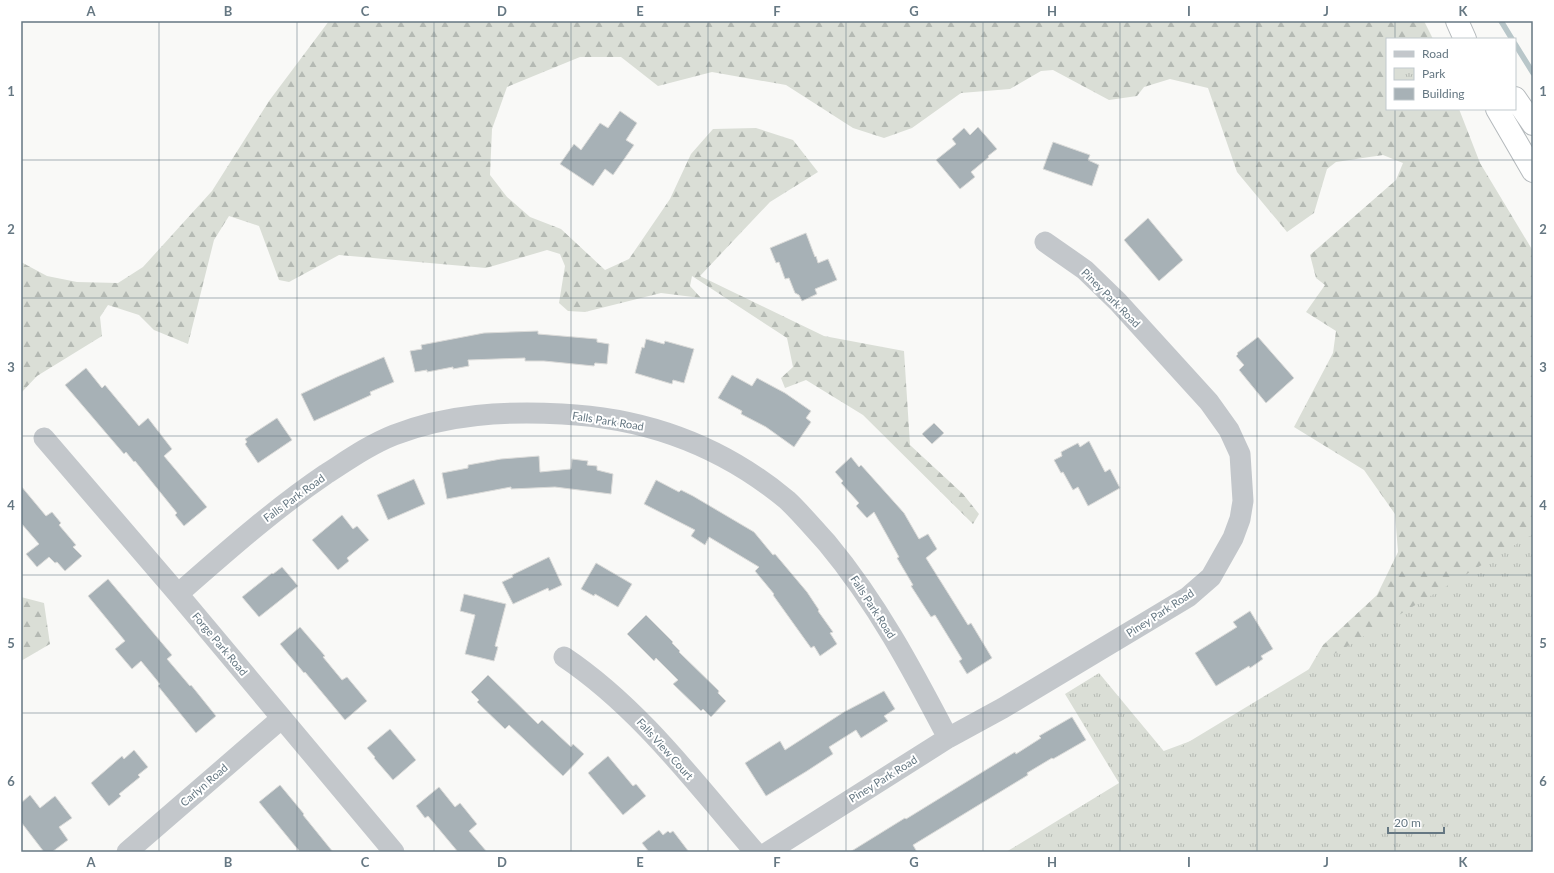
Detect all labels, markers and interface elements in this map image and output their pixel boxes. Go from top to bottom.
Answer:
text: A [85,3,96,19]
text: B [224,3,233,19]
text: C [361,3,370,19]
text: D [497,3,507,19]
text: E [636,3,644,19]
text: F [773,3,781,19]
text: G [909,3,919,19]
text: H [1047,3,1057,19]
text: I [1187,3,1191,19]
text: J [1323,3,1329,19]
text: K [1459,3,1469,19]
legend [1386,38,1516,110]
text: Road [1422,46,1449,61]
text: Park [1422,66,1446,81]
text: 1 [7,83,15,99]
text: 1 [1539,83,1547,99]
text: Building [1422,86,1465,101]
text: 2 [7,221,15,237]
text: 2 [1539,221,1547,237]
street label: Piney Park Road [1079,265,1144,330]
text: 3 [7,359,15,375]
text: 3 [1539,359,1547,375]
street label: Falls Park Road [571,408,645,433]
street label: Falls Park Road [261,471,327,524]
text: 4 [7,497,15,513]
text: 4 [1539,497,1547,513]
street label: Falls Park Road [848,573,899,641]
street label: Piney Park Road [1124,586,1196,639]
street label: Forge Park Road [190,609,251,678]
text: 5 [7,635,15,651]
text: 5 [1539,635,1547,651]
street label: Falls View Court [634,715,696,782]
street label: Piney Park Road [846,752,919,805]
street label: Carlyn Road [177,761,230,809]
text: 6 [7,773,15,789]
text: 6 [1539,773,1547,789]
scale bar [1388,809,1444,835]
text: 20 m [1394,815,1421,830]
text: A [85,854,96,870]
text: B [224,854,233,870]
text: C [361,854,370,870]
text: D [497,854,507,870]
text: E [636,854,644,870]
text: F [773,854,781,870]
text: G [909,854,919,870]
text: H [1047,854,1057,870]
text: I [1187,854,1191,870]
text: J [1323,854,1329,870]
text: K [1459,854,1469,870]

